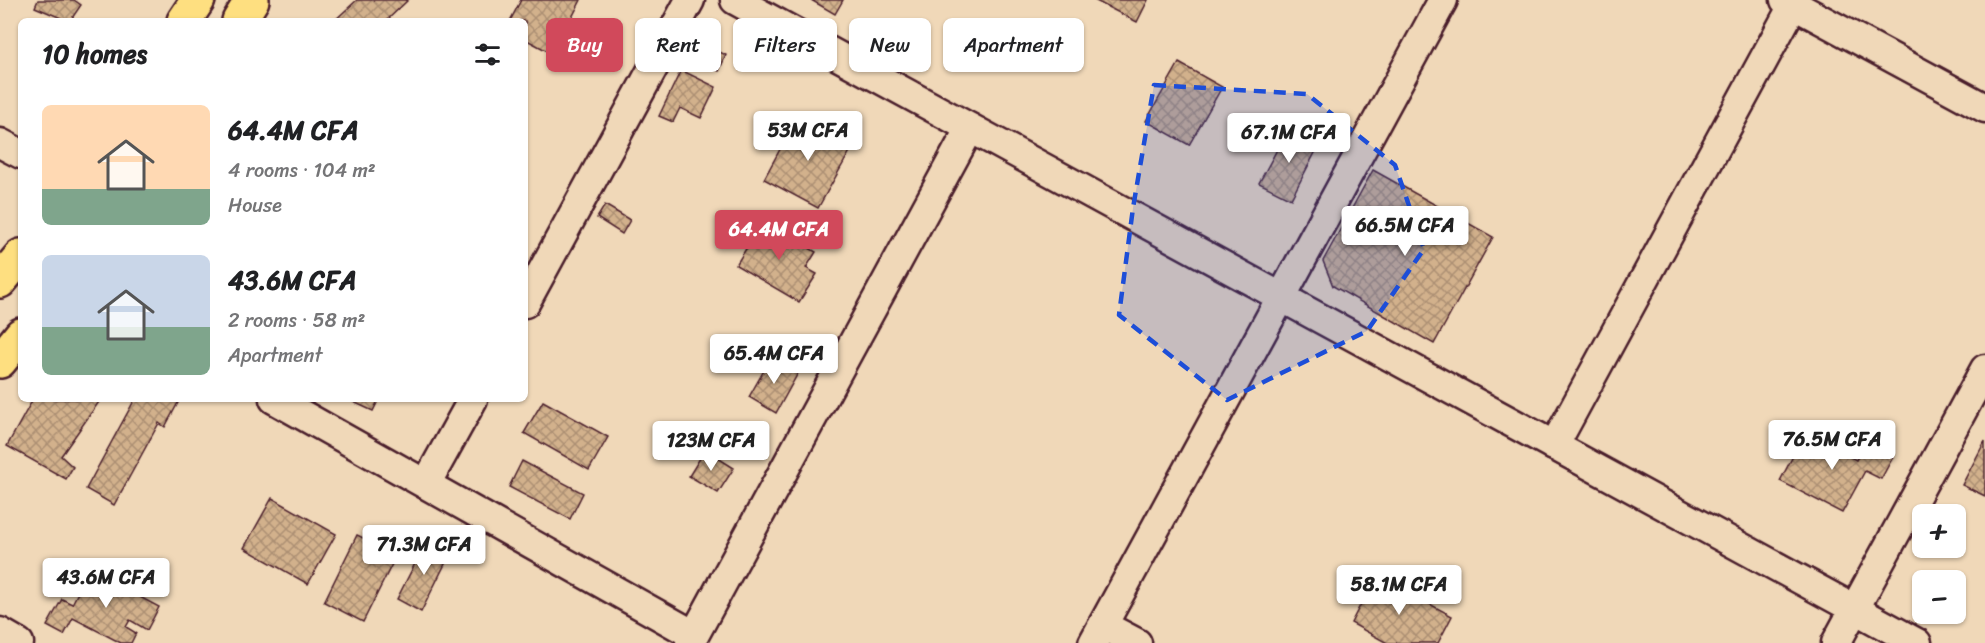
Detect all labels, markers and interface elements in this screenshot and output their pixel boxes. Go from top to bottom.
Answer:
chip: Buy [546,18,623,72]
chip: Rent [635,18,721,72]
chip: Filters [733,18,837,72]
chip: New [849,18,931,72]
chip: Apartment [943,18,1084,72]
text: 10 homes [42,31,147,77]
icon: filters [471,38,504,71]
text: 64.4M CFA [228,107,359,153]
pin: 53M CFA [753,111,863,162]
text: 53M CFA [767,113,849,148]
pin: 67.1M CFA [1220,113,1358,164]
text: 67.1M CFA [1241,115,1337,150]
icon: home [90,129,162,201]
text: 4 rooms · 104 m² [228,153,376,188]
text: House [228,188,282,223]
pin: 66.5M CFA [1336,206,1474,257]
text: 66.5M CFA [1356,208,1455,243]
pin: 64.4M CFA [710,210,848,261]
text: 64.4M CFA [729,212,829,247]
text: 43.6M CFA [228,257,357,303]
icon: home [90,279,162,351]
text: 2 rooms · 58 m² [228,303,365,338]
pin: 65.4M CFA [705,334,843,385]
text: 65.4M CFA [724,336,824,371]
text: Apartment [228,338,322,373]
pin: 76.5M CFA [1763,420,1901,471]
pin: 123M CFA [649,421,773,472]
text: 76.5M CFA [1782,422,1882,457]
text: 123M CFA [666,423,756,458]
map controls [1912,504,1966,624]
button: + [1912,504,1966,558]
pin: 71.3M CFA [355,525,493,576]
text: 71.3M CFA [376,527,472,562]
pin: 43.6M CFA [37,558,175,609]
text: 43.6M CFA [57,560,155,595]
pin: 58.1M CFA [1330,565,1468,616]
text: 58.1M CFA [1351,567,1447,602]
button: − [1912,570,1966,624]

